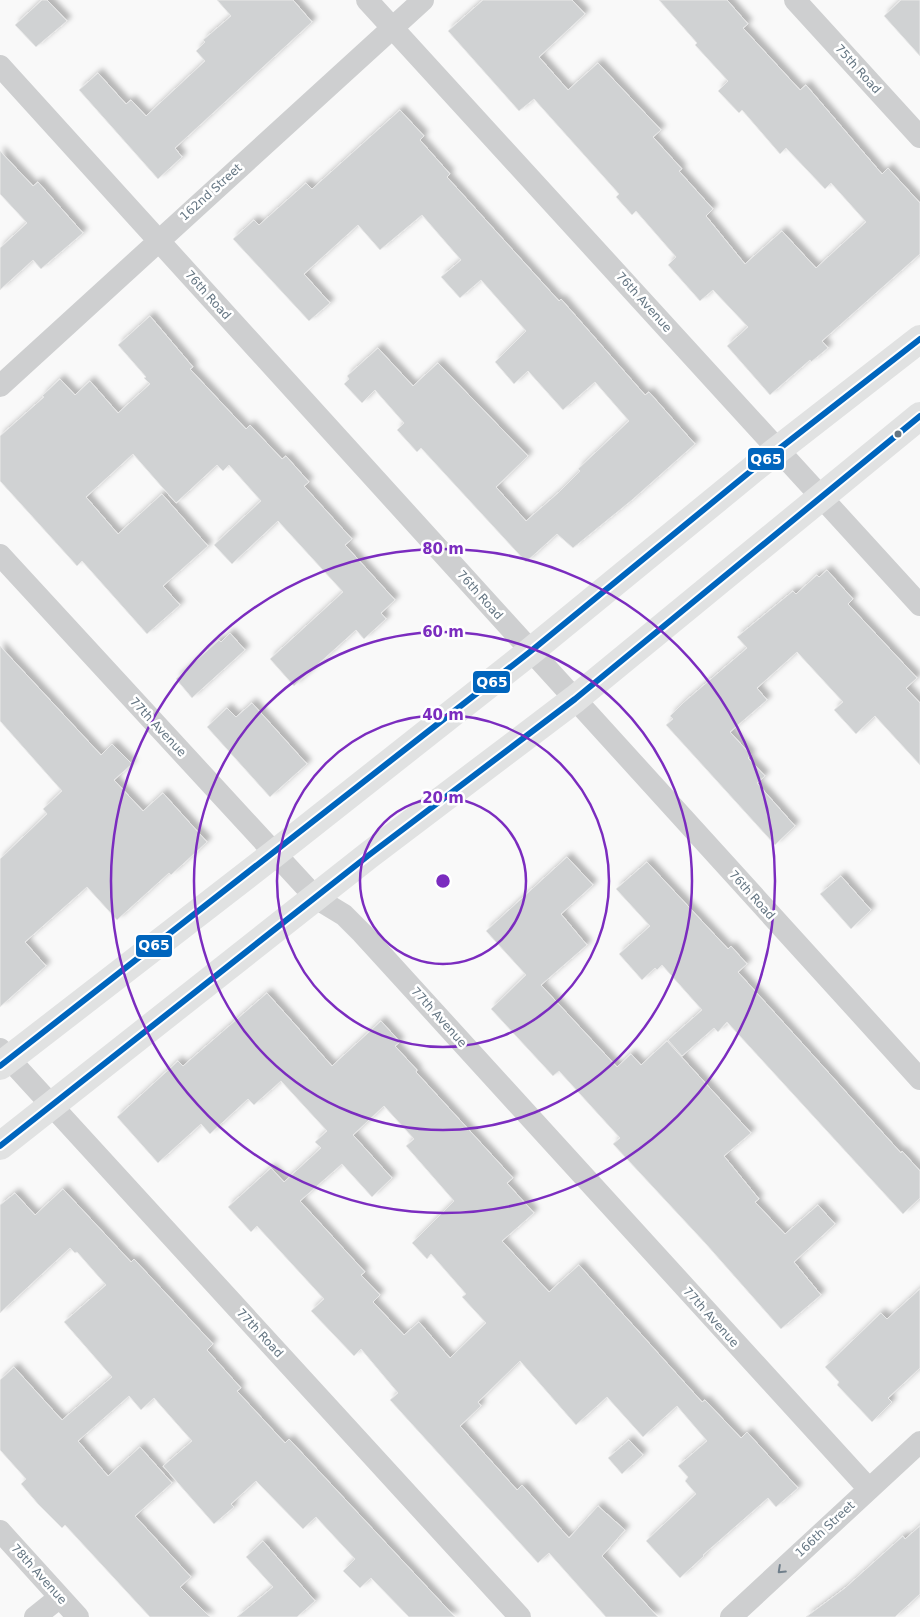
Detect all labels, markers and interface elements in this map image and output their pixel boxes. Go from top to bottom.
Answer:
street label: 75th Road [832,41,884,97]
street label: 162nd Street [177,160,245,223]
street label: 76th Road [182,267,234,323]
street label: 76th Avenue [613,269,675,335]
unlabelled marker [893,429,903,439]
line badge: Q65 [747,447,785,471]
text: Q65 [750,451,782,467]
text: 80 m [422,540,464,558]
street label: 76th Road [454,567,506,623]
text: 60 m [422,623,464,641]
line badge: Q65 [472,670,511,694]
text: Q65 [476,674,508,690]
street label: 77th Avenue [127,694,189,760]
text: 40 m [422,706,464,724]
text: 20 m [422,789,464,807]
street label: 76th Road [726,867,778,923]
centre of rings [434,872,452,890]
line badge: Q65 [135,934,173,958]
text: Q65 [138,937,170,953]
street label: 77th Avenue [408,984,470,1050]
street label: 77th Avenue [680,1284,742,1350]
street label: 77th Road [234,1306,286,1360]
street label: 166th Street [793,1498,858,1560]
street label: 78th Avenue [8,1541,70,1607]
one-way arrow [778,1564,787,1573]

